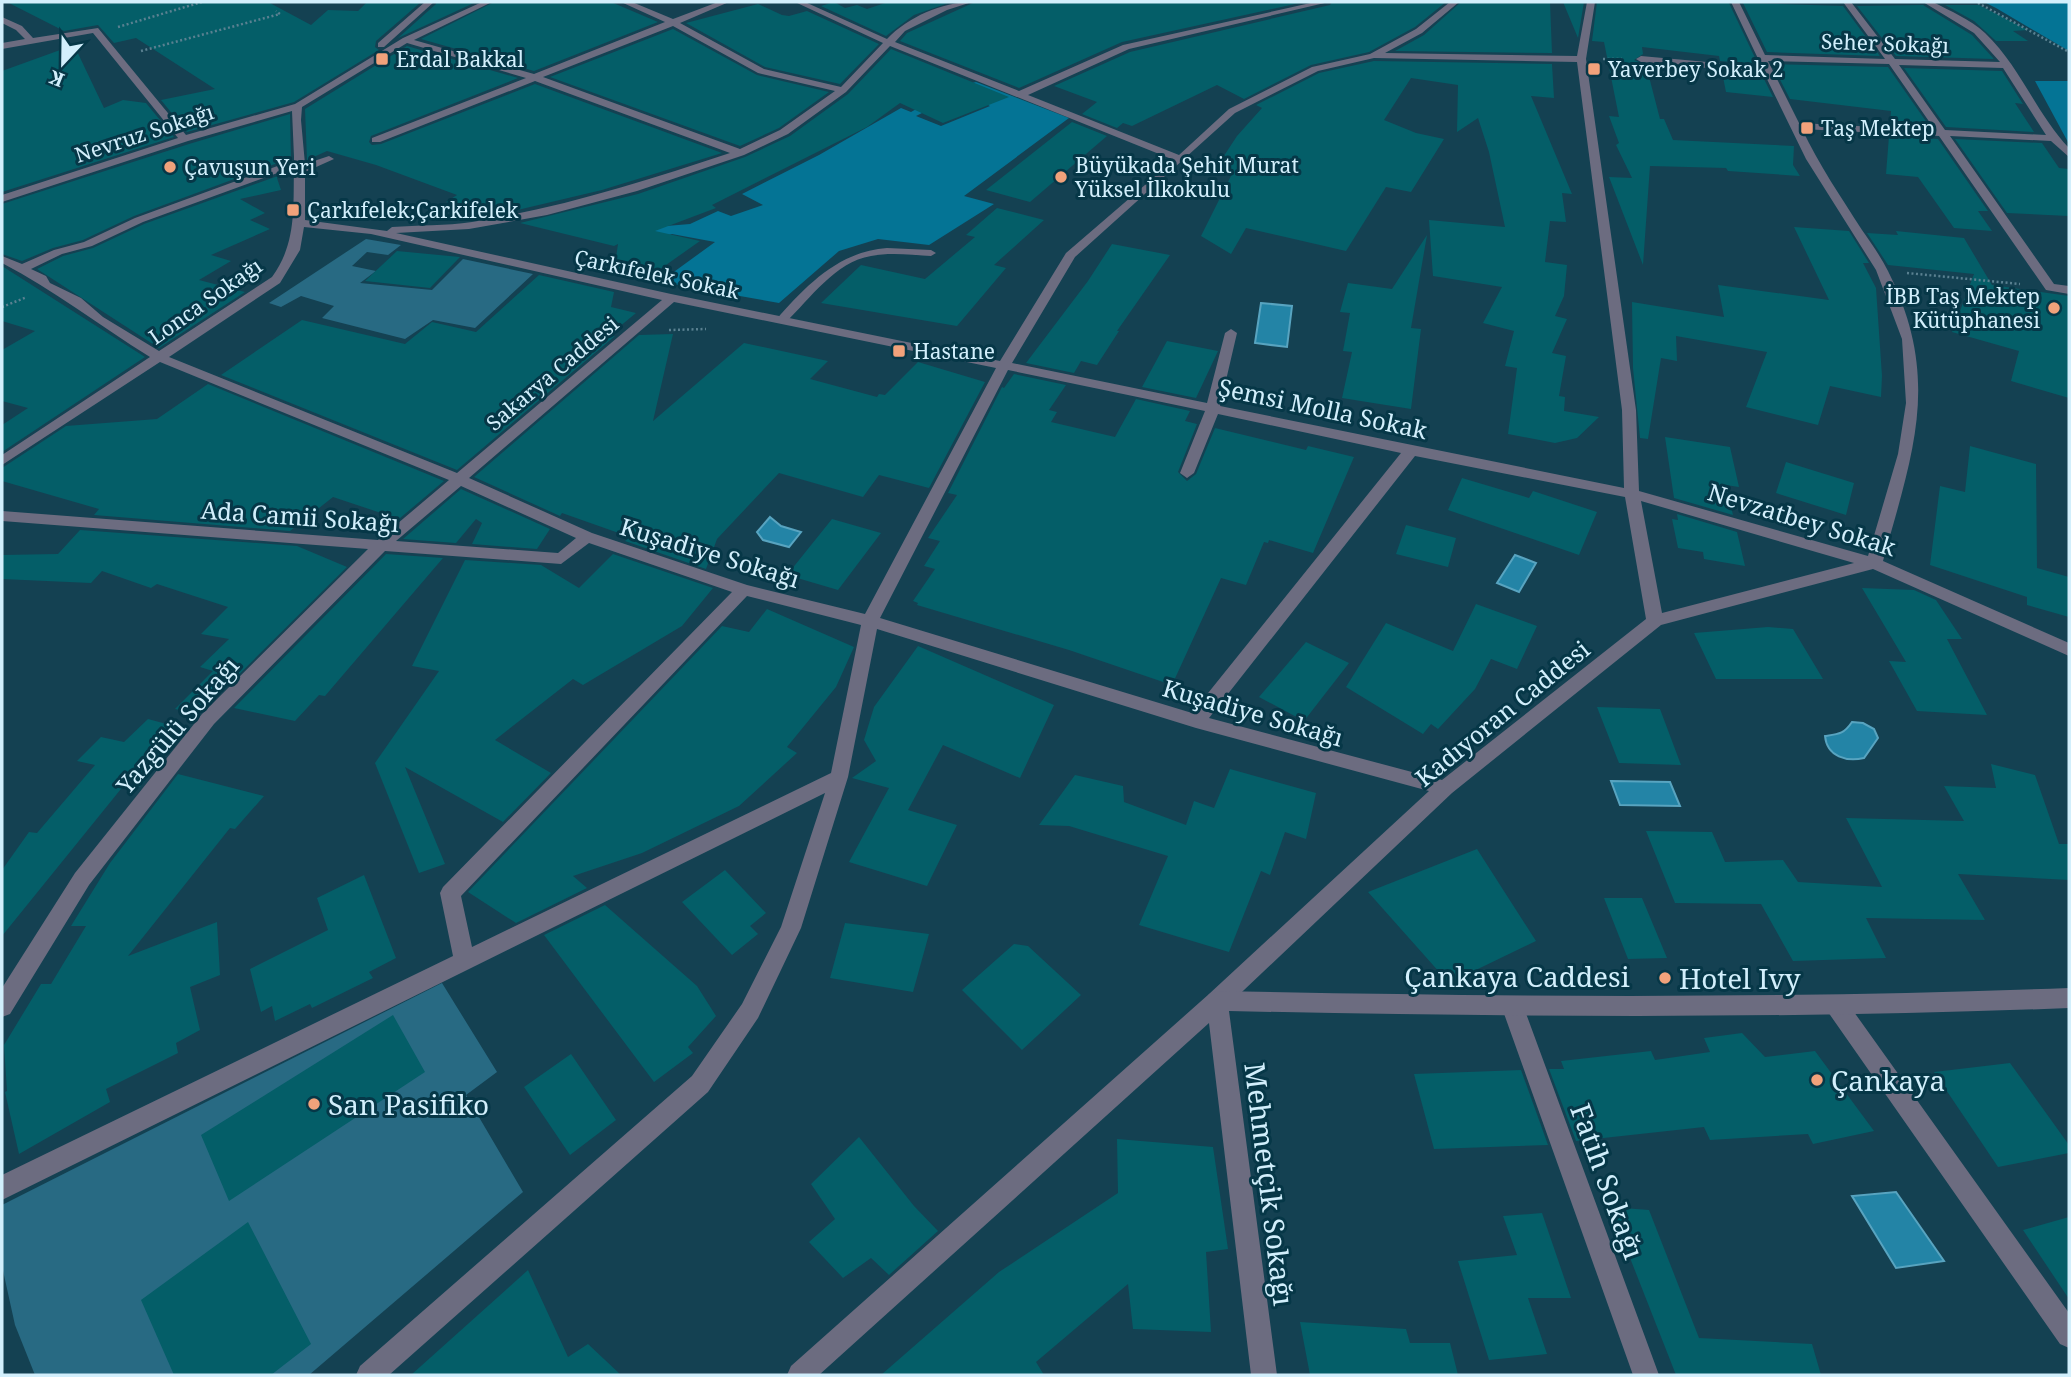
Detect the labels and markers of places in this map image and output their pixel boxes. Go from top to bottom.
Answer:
place label: Erdal Bakkal [396,45,525,73]
marker: Erdal Bakkal [374,51,390,67]
place label: Yaverbey Sokak 2 [1607,55,1784,83]
marker: Yaverbey Sokak 2 [1586,61,1602,77]
place label: Taş Mektep [1821,114,1935,142]
marker: Taş Mektep [1799,120,1815,136]
place label: Büyükada Şehit Murat Yüksel İlkokulu [1074,151,1299,203]
place label: Çavuşun Yeri [184,153,316,181]
marker: Çavuşun Yeri [162,159,178,175]
marker: Büyükada Şehit Murat Yüksel İlkokulu [1053,169,1069,185]
place label: Çarkıfelek;Çarkifelek [307,196,519,224]
marker: Çarkıfelek;Çarkifelek [285,202,301,218]
place label: İBB Taş Mektep Kütüphanesi [1886,282,2040,334]
marker: İBB Taş Mektep Kütüphanesi [2046,300,2062,316]
place label: Hastane [913,337,995,365]
marker: Hastane [891,343,907,359]
place label: Hotel Ivy [1679,959,1801,997]
marker: Hotel Ivy [1657,970,1673,986]
place label: Çankaya [1831,1061,1945,1099]
marker: Çankaya [1809,1072,1825,1088]
place label: San Pasifiko [328,1085,489,1123]
marker: San Pasifiko [306,1096,322,1112]

